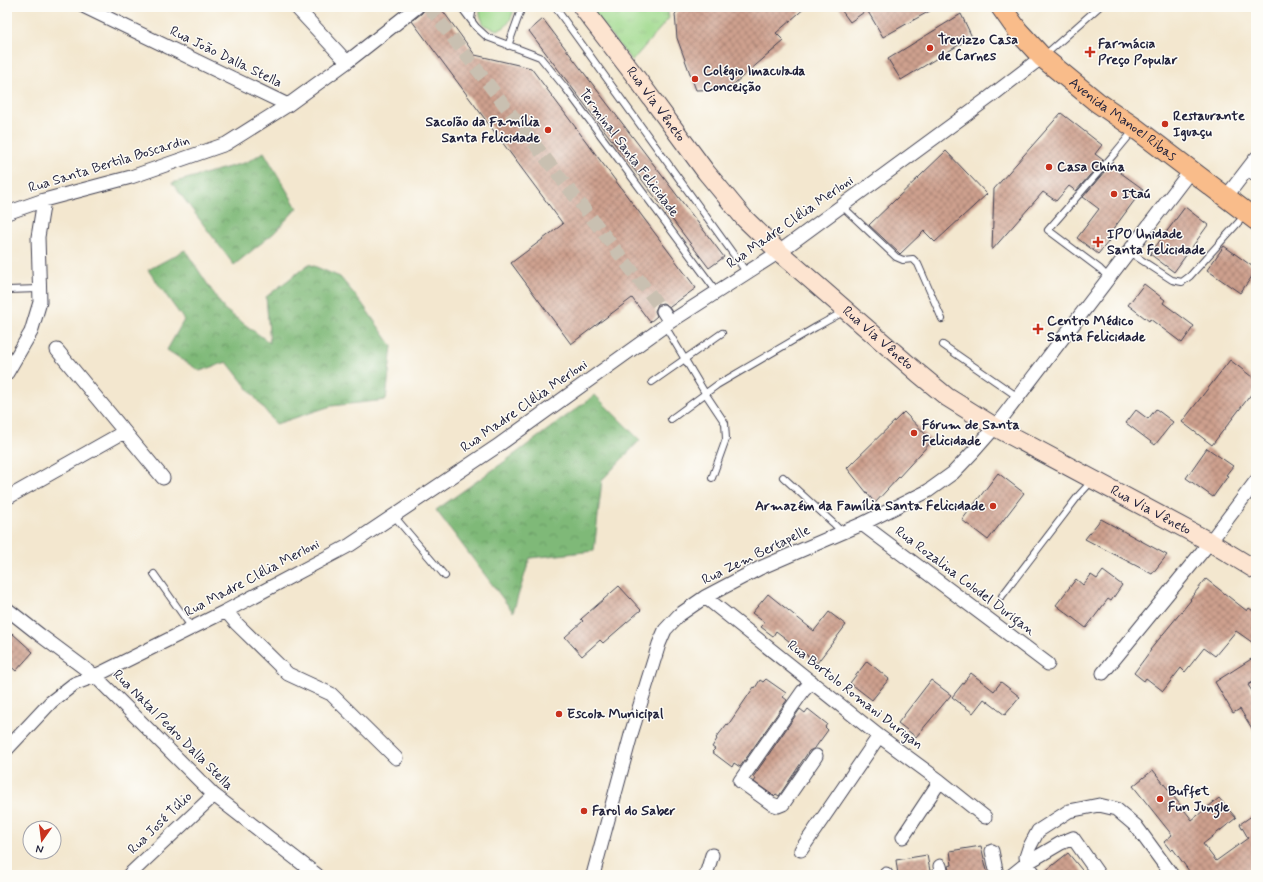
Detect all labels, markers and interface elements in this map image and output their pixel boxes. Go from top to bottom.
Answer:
street label: Rua João Dalla Stella [167,22,285,92]
place label: Trevizzo Casa de Carnes [938,31,1018,65]
place label: Farmácia Preço Popular [1098,35,1178,69]
marker: Trevizzo Casa de Carnes [925,43,935,53]
marker: Farmácia Preço Popular [1085,47,1095,57]
place label: Colégio Imaculada Conceição [703,62,806,96]
street label: Rua Via Vêneto [622,63,690,146]
marker: Colégio Imaculada Conceição [690,74,700,84]
street label: Avenida Manoel Ribas [1065,74,1181,166]
street label: Terminal Santa Felicidade [575,85,683,221]
place label: Restaurante Iguaçu [1173,107,1245,142]
place label: Sacolão da Família Santa Felicidade [425,113,540,147]
marker: Restaurante Iguaçu [1160,119,1170,129]
marker: Sacolão da Família Santa Felicidade [543,125,553,135]
street label: Rua Santa Bertila Boscardin [26,131,192,197]
place label: Casa China [1057,158,1125,176]
marker: Casa China [1044,162,1054,172]
street label: Rua Madre Clélia Merloni [723,171,857,273]
place label: Itaú [1122,185,1151,203]
marker: Itaú [1109,189,1119,199]
place label: IPO Unidade Santa Felicidade [1107,225,1206,259]
marker: IPO Unidade Santa Felicidade [1092,236,1104,248]
street label: Rua Via Vêneto [838,302,918,374]
place label: Centro Médico Santa Felicidade [1047,312,1146,346]
marker: Centro Médico Santa Felicidade [1032,323,1044,335]
street label: Rua Madre Clélia Merloni [457,355,591,457]
place label: Fórum de Santa Felicidade [922,416,1020,450]
marker: Fórum de Santa Felicidade [909,428,919,438]
street label: Rua Via Vêneto [1107,481,1194,539]
place label: Armazém da Família Santa Felicidade [755,497,985,515]
marker: Armazém da Família Santa Felicidade [988,501,998,511]
street label: Rua Zem Bertapelle [699,521,813,589]
street label: Rua Rozalina Colodel Durigan [890,522,1039,641]
street label: Rua Madre Clélia Merloni [181,535,323,621]
street label: Rua Bortolo Romani Durigan [783,636,927,754]
street label: Rua Natal Pedro Dalla Stella [109,666,237,794]
place label: Escola Municipal [567,705,664,723]
marker: Escola Municipal [554,709,564,719]
place label: Buffet Fun Jungle [1168,782,1230,819]
street label: Rua José Túlio [124,788,196,858]
marker: Buffet Fun Jungle [1155,794,1165,804]
place label: Farol do Saber [592,802,676,820]
marker: Farol do Saber [579,806,589,816]
north arrow [22,820,62,860]
text: N [35,841,45,856]

